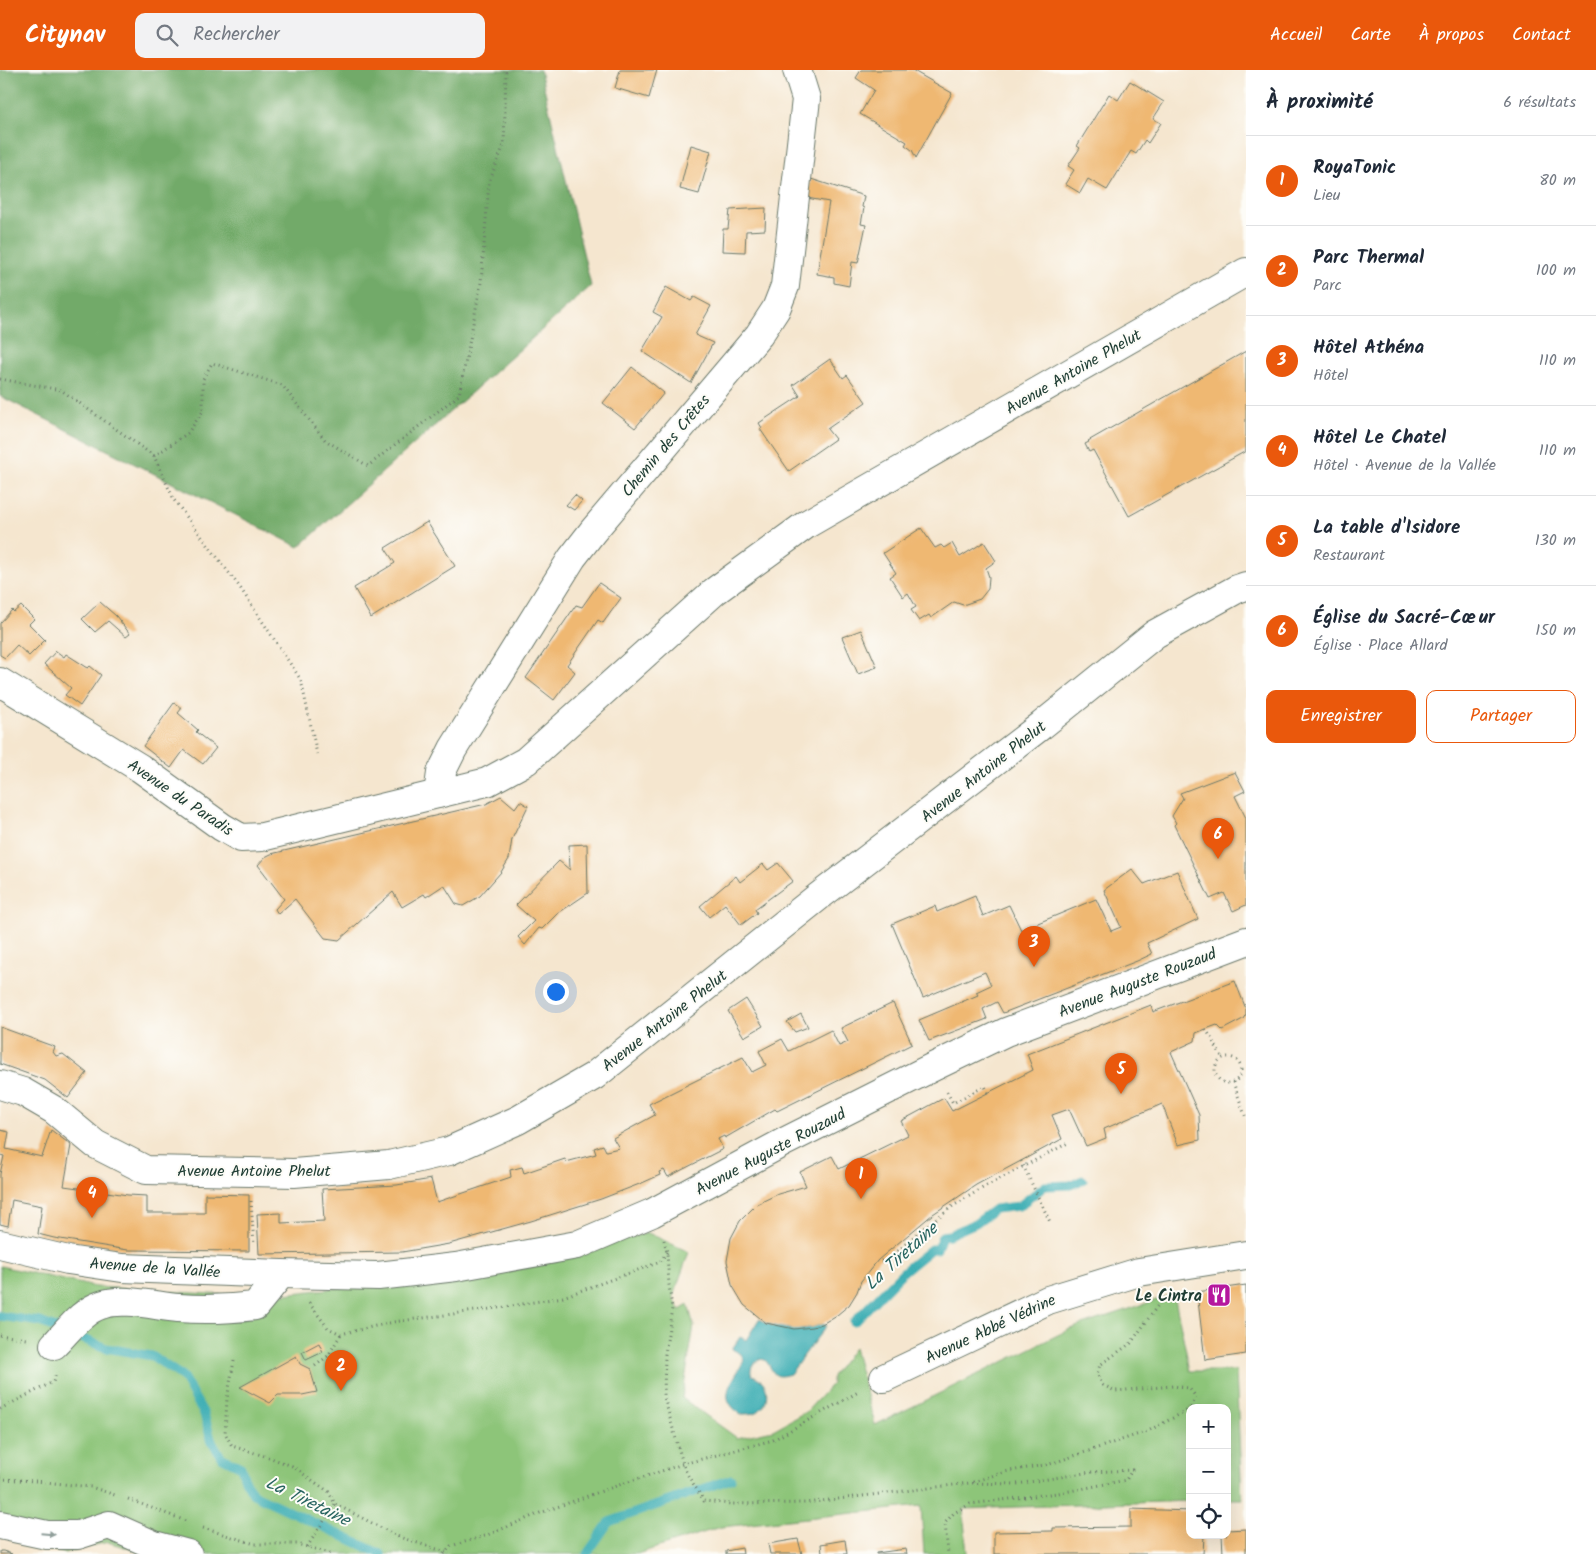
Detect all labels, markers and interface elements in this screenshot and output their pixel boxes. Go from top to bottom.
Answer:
search box [135,13,485,58]
text: Citynav [25,16,105,55]
text: Rechercher [193,20,280,50]
icon: search [153,21,181,49]
text: Accueil [1270,21,1323,50]
text: Carte [1351,21,1391,50]
text: À propos [1419,21,1484,50]
text: Contact [1512,21,1571,50]
text: À proximité [1266,86,1373,119]
text: 6 résultats [1503,90,1576,115]
text: RoyaTonic [1313,153,1396,183]
text: 1 [1280,168,1284,193]
text: 80 m [1539,168,1576,193]
text: Lieu [1313,183,1340,208]
text: Parc Thermal [1313,243,1424,273]
text: 2 [1277,258,1287,283]
text: 100 m [1536,258,1576,283]
text: Parc [1313,273,1342,298]
street label: Avenue Antoine Phelut [1001,323,1147,421]
text: Hôtel Athéna [1313,333,1424,363]
text: 3 [1278,348,1286,373]
text: 110 m [1539,348,1576,373]
text: Hôtel [1313,363,1348,388]
street label: Chemin des Crêtes [616,389,717,503]
text: Hôtel Le Chatel [1313,423,1446,453]
text: 4 [1278,438,1286,463]
text: 110 m [1539,438,1576,463]
text: Hôtel · Avenue de la Vallée [1313,453,1496,478]
text: La table d'Isidore [1313,513,1460,543]
text: 5 [1278,528,1286,553]
text: 130 m [1535,528,1576,553]
text: Restaurant [1313,543,1385,568]
text: Église du Sacré-Cœur [1313,603,1495,633]
text: 6 [1278,618,1286,643]
text: 150 m [1535,618,1576,643]
text: Église · Place Allard [1313,633,1448,658]
button: Enregistrer [1266,690,1416,743]
button: Partager [1426,690,1576,743]
street label: Avenue Antoine Phelut [916,715,1053,829]
street label: Avenue du Paradis [122,753,238,843]
pin: 6 [1202,818,1234,859]
pin: 3 [1018,926,1050,967]
street label: Avenue Auguste Rouzaud [1055,941,1221,1025]
street label: Avenue Antoine Phelut [597,964,734,1078]
your location [543,979,569,1005]
pin: 5 [1105,1053,1137,1094]
street label: Avenue Auguste Rouzaud [691,1102,851,1203]
pin: 1 [845,1158,877,1199]
street label: Avenue Antoine Phelut [177,1159,332,1184]
pin: 4 [76,1177,108,1218]
water label: La Tiretaine [859,1215,947,1298]
street label: Avenue de la Vallée [89,1251,221,1286]
restaurant icon: Le Cintra [1206,1282,1232,1308]
place label: Le Cintra [1135,1284,1202,1309]
street label: Avenue Abbé Védrine [921,1288,1060,1371]
pin: 2 [325,1350,357,1391]
map controls [1186,1404,1231,1539]
button: + [1186,1404,1231,1449]
button: − [1186,1449,1231,1494]
water label: La Tiretaine [260,1469,356,1536]
button: locate [1186,1494,1231,1539]
one-way arrow [40,1530,56,1538]

